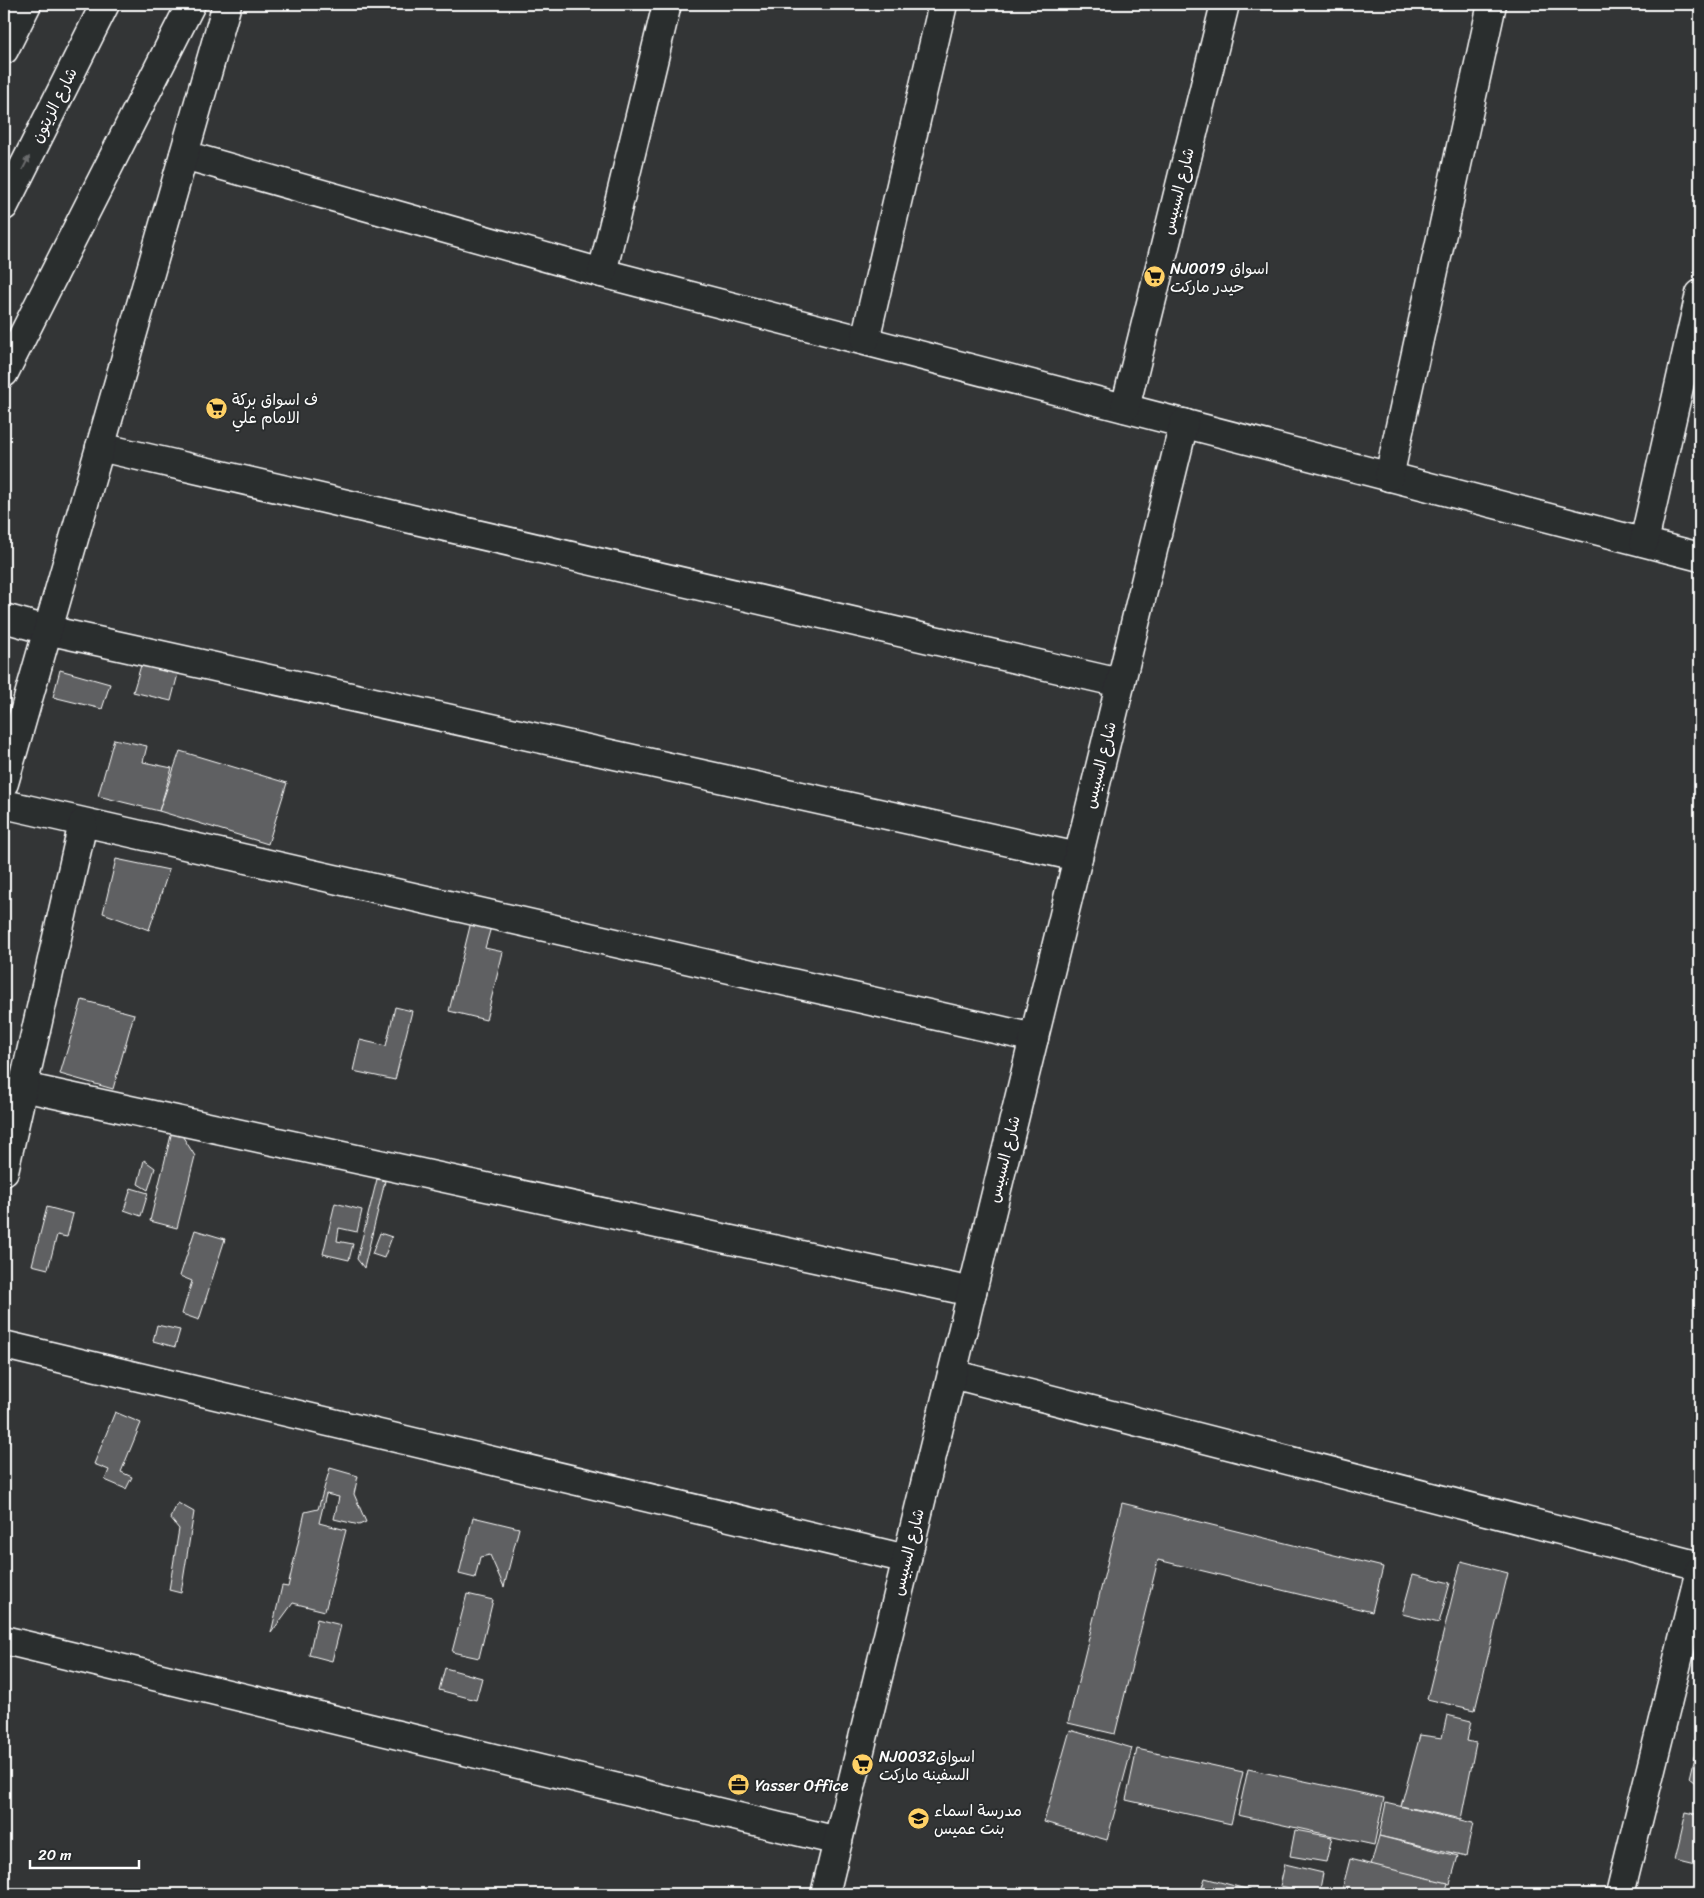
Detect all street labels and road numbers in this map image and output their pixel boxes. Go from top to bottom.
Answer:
street label: شارع الزيتون [23,62,85,148]
street label: شارع السبيس [1153,144,1203,238]
street label: شارع السبيس [1075,718,1125,812]
street label: شارع السبيس [979,1112,1029,1206]
street label: شارع السبيس [883,1505,933,1599]

